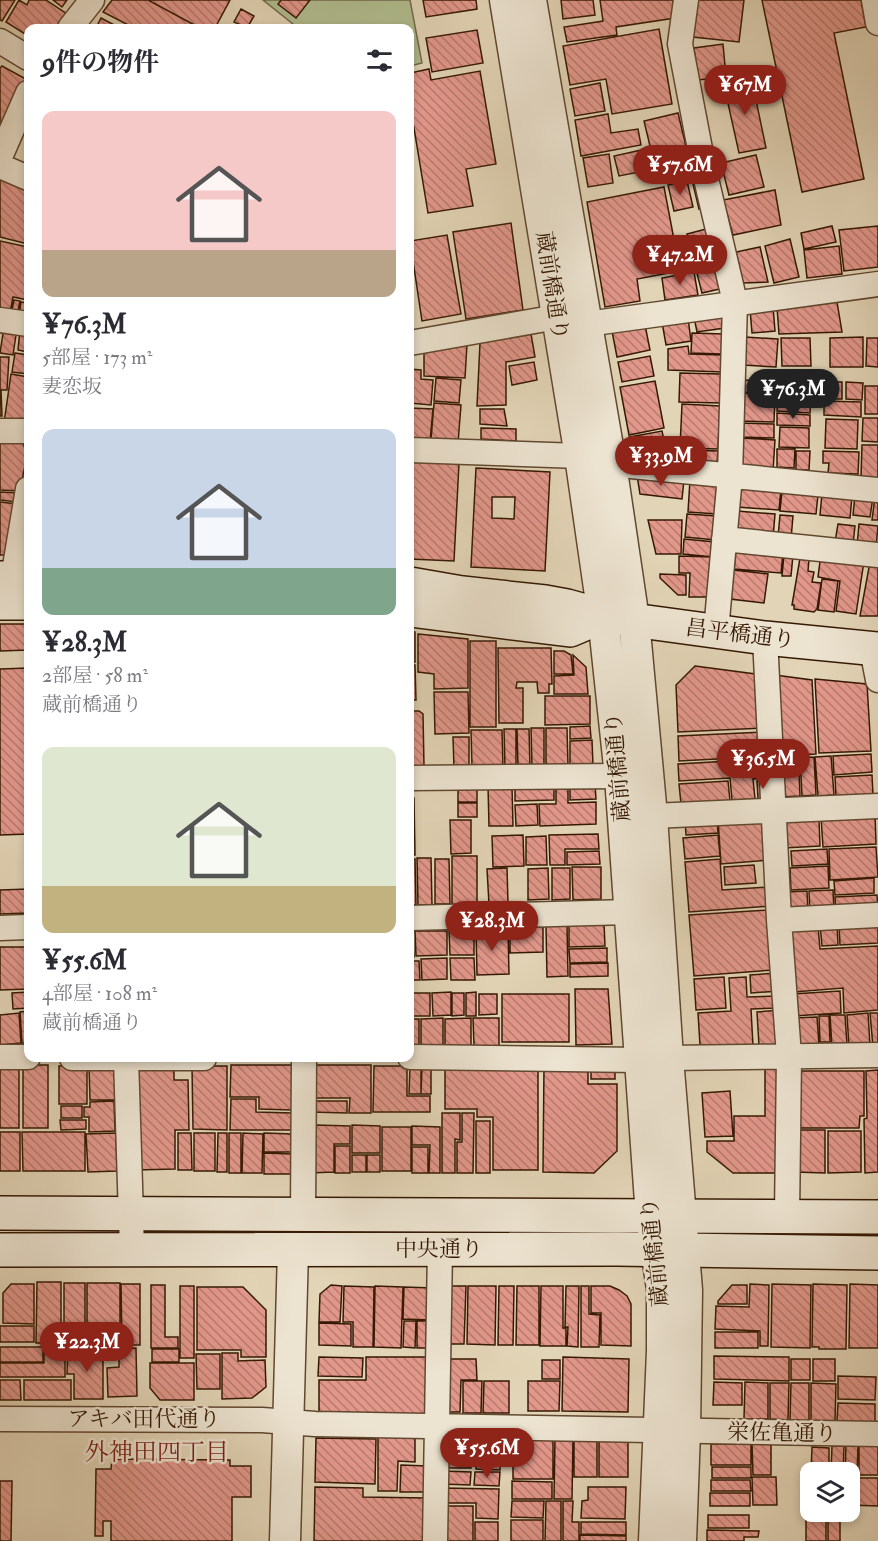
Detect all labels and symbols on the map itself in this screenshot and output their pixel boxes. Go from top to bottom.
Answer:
pin: ¥67M [709,65,781,116]
pin: ¥57.6M [631,145,729,196]
street label: 蔵前橋通り [530,229,574,343]
pin: ¥47.2M [631,235,729,286]
pin: ¥76.3M [744,369,842,420]
pin: ¥33.9M [612,436,710,487]
street label: 昌平橋通り [684,613,796,655]
street label: 蔵前橋通り [599,711,637,823]
pin: ¥36.5M [714,739,812,790]
pin: ¥28.3M [443,901,541,952]
street label: 蔵前橋通り [635,1196,675,1308]
street label: 中央通り [395,1235,483,1263]
pin: ¥22.3M [38,1322,136,1373]
street label: アキバ田代通り [67,1405,221,1433]
street label: 栄佐亀通り [727,1418,837,1448]
pin: ¥55.6M [438,1428,536,1479]
district label: 外神田四丁目 [85,1437,229,1468]

